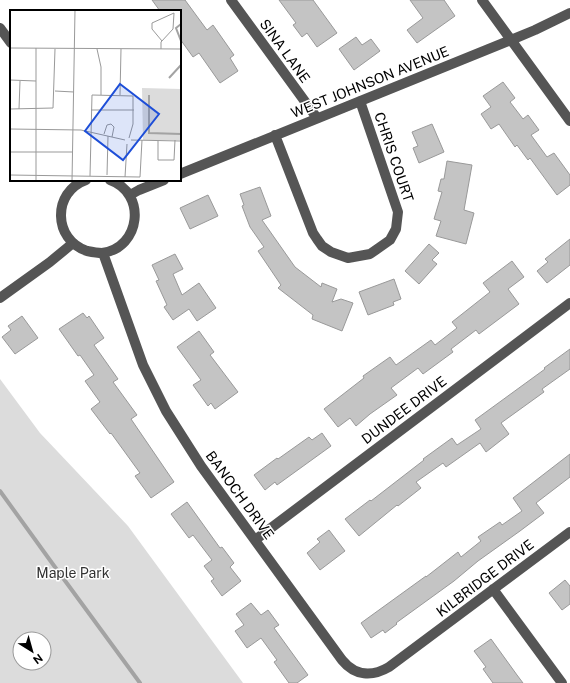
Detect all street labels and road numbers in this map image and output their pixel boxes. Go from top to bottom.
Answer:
street label: SINA LANE [257,16,313,86]
street label: WEST JOHNSON AVENUE [289,43,451,121]
street label: CHRIS COURT [371,110,417,204]
street label: DUNDEE DRIVE [358,373,450,447]
street label: BANOCH DRIVE [203,448,277,542]
street label: KILBRIDGE DRIVE [433,536,537,620]

